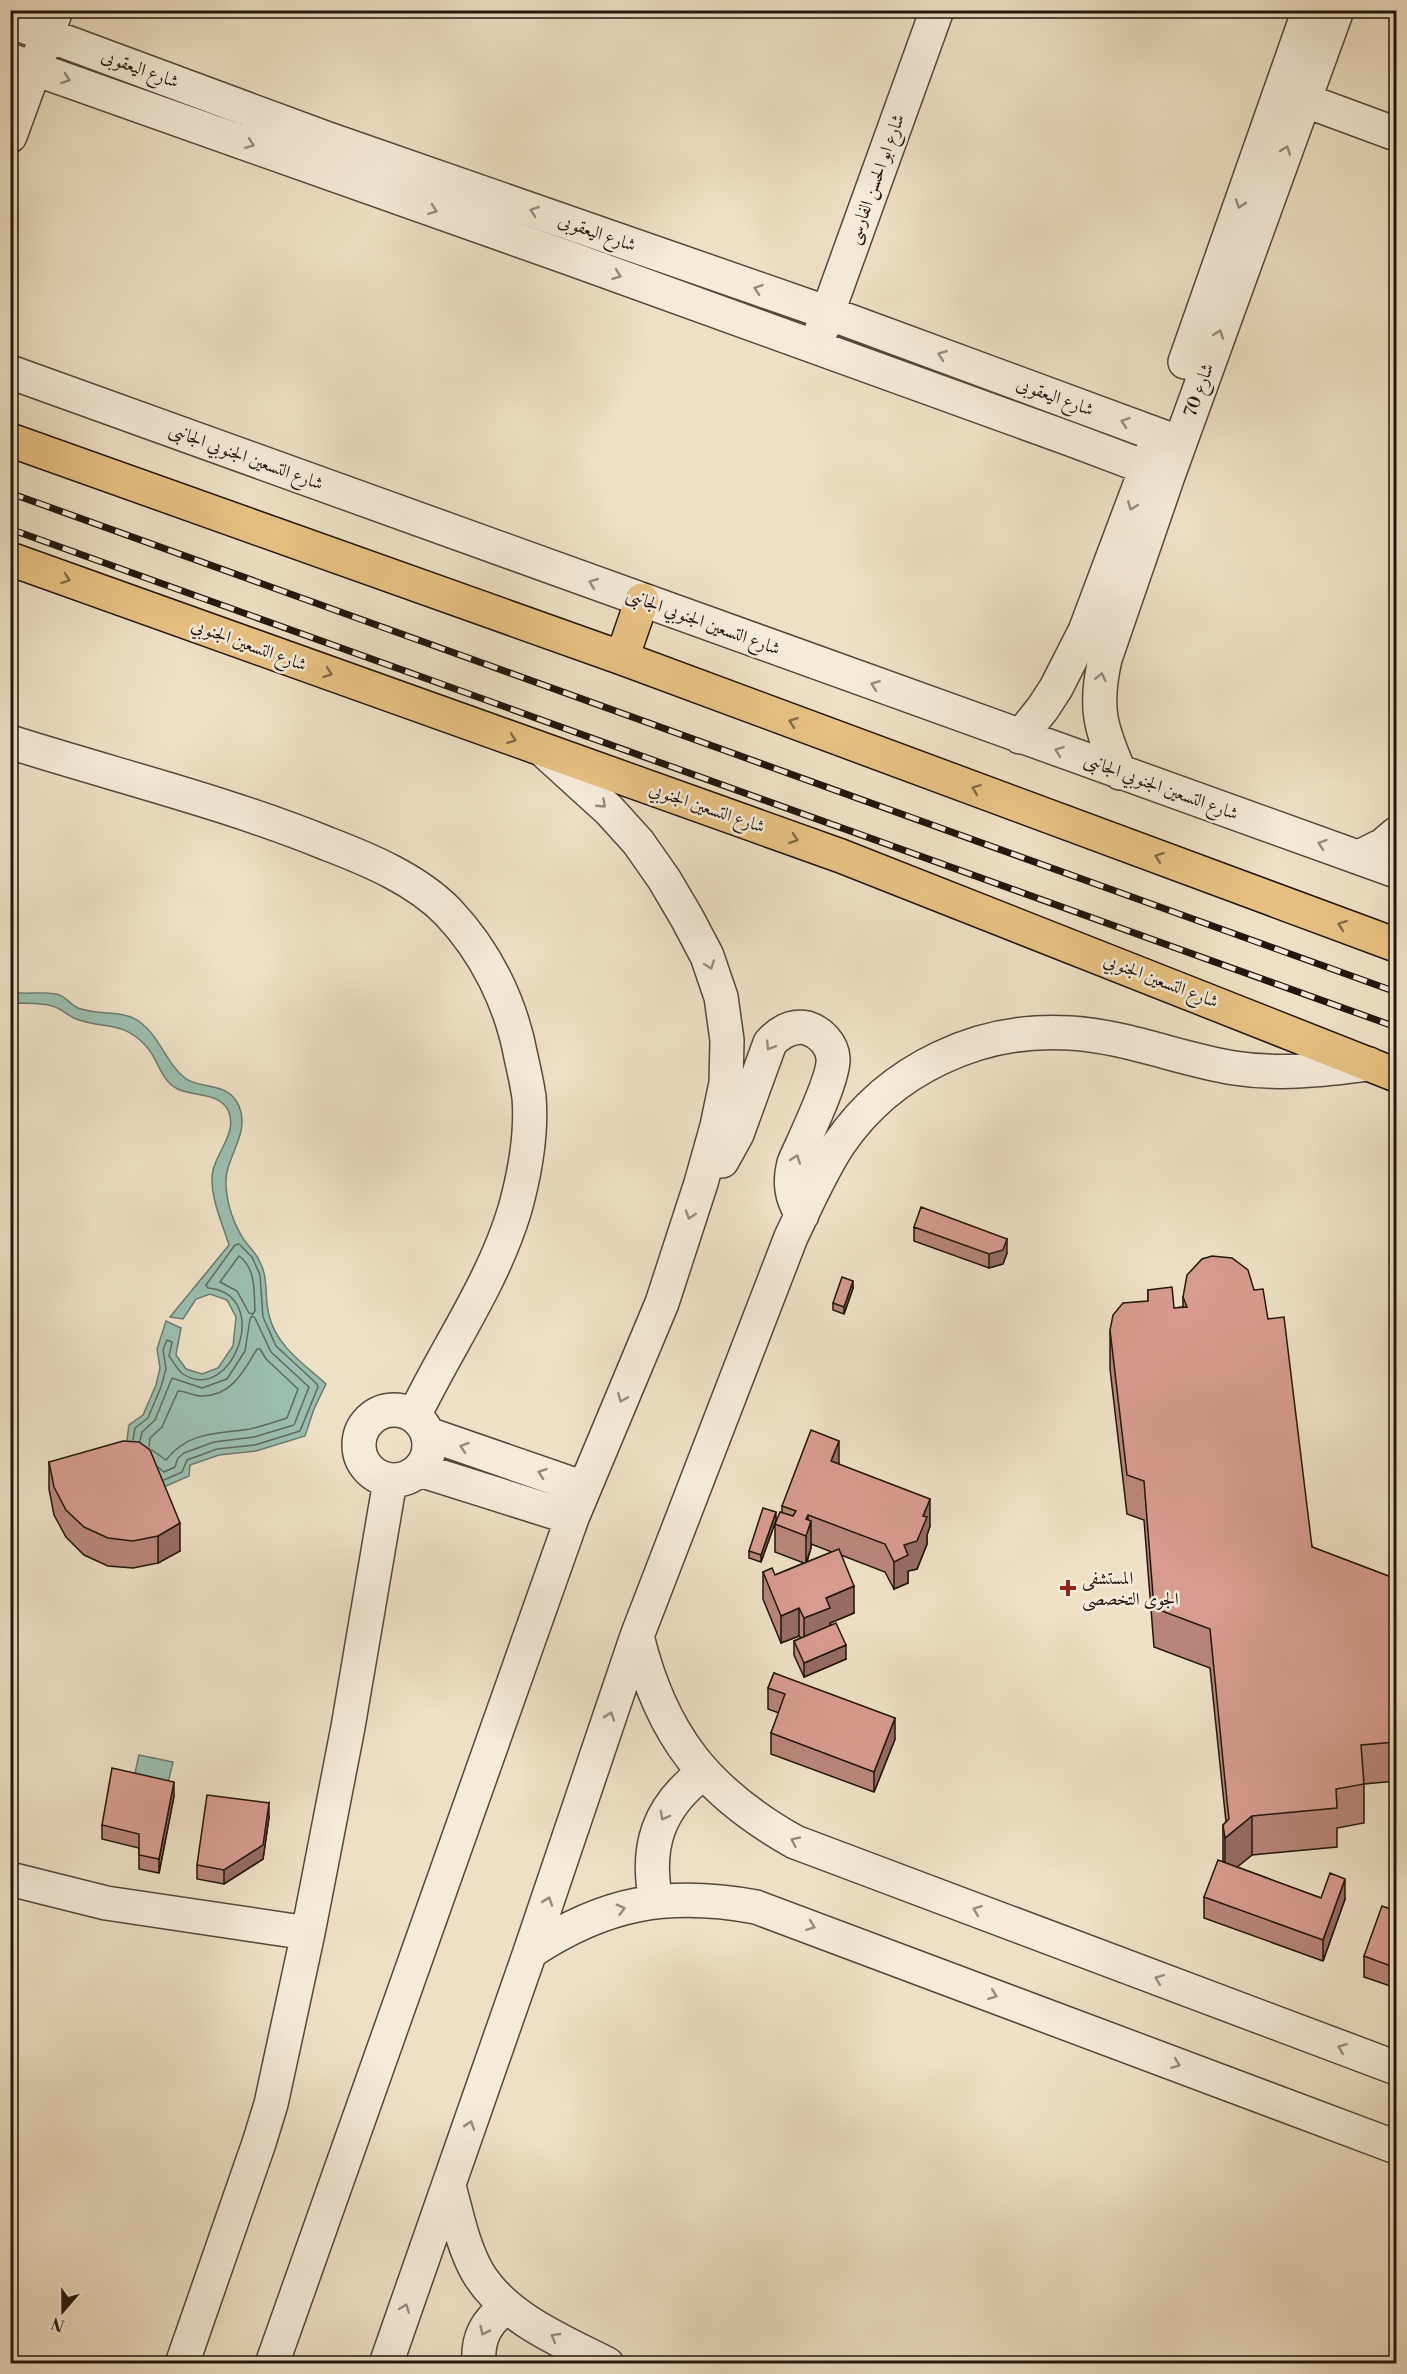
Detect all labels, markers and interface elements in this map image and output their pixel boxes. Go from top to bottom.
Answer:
street label: شارع اليعقوبى [97,44,182,96]
one-way arrow [60,72,71,85]
street label: شارع ابو الحسن الفارسى [842,111,913,248]
one-way arrow [244,137,254,150]
one-way arrow [1279,146,1291,157]
one-way arrow [1235,198,1248,209]
one-way arrow [427,202,438,215]
one-way arrow [530,206,540,219]
street label: شارع اليعقوبى [554,209,639,260]
one-way arrow [611,268,622,281]
one-way arrow [753,284,764,296]
one-way arrow [1212,329,1225,340]
one-way arrow [937,350,947,363]
street label: شارع 70 [1179,360,1222,421]
street label: شارع اليعقوبى [1012,372,1097,424]
one-way arrow [1120,417,1131,430]
street label: شارع التسعين الجنوبي الجانبى [165,418,326,498]
one-way arrow [1127,500,1139,511]
one-way arrow [60,571,70,584]
one-way arrow [588,577,599,590]
street label: شارع التسعين الجنوبي الجانبى [622,583,783,663]
street label: شارع التسعين الجنوبي [187,613,310,679]
one-way arrow [322,665,333,678]
one-way arrow [1093,672,1106,682]
one-way arrow [871,679,881,692]
one-way arrow [788,716,799,729]
one-way arrow [506,731,517,744]
one-way arrow [1054,745,1065,758]
street label: شارع التسعين الجنوبي الجانبى [1080,748,1241,828]
street label: شارع التسعين الجنوبي [645,777,768,841]
one-way arrow [971,784,982,797]
one-way arrow [595,797,606,808]
one-way arrow [789,832,799,845]
one-way arrow [1317,839,1328,852]
one-way arrow [1154,852,1165,864]
one-way arrow [1337,919,1347,932]
street label: شارع التسعين الجنوبي [1099,949,1222,1016]
one-way arrow [702,959,715,969]
one-way arrow [766,1040,778,1050]
one-way arrow [789,1155,801,1166]
one-way arrow [685,1209,697,1220]
one-way arrow [617,1391,629,1402]
one-way arrow [459,1441,470,1454]
one-way arrow [537,1468,548,1481]
place label: المستشفى الجوى التخصصى [1082,1567,1179,1612]
marker: المستشفى الجوى التخصصى [1059,1579,1077,1597]
one-way arrow [602,1711,615,1722]
one-way arrow [660,1810,672,1821]
one-way arrow [790,1836,801,1848]
one-way arrow [540,1896,553,1907]
one-way arrow [615,1904,625,1916]
one-way arrow [972,1905,983,1917]
one-way arrow [805,1919,816,1931]
one-way arrow [1154,1974,1165,1986]
one-way arrow [987,1988,998,2000]
one-way arrow [1337,2043,1348,2055]
one-way arrow [1170,2056,1180,2069]
one-way arrow [463,2120,476,2131]
north arrow [33,2281,93,2341]
one-way arrow [398,2304,411,2314]
text: N [49,2312,68,2336]
one-way arrow [480,2325,492,2336]
one-way arrow [551,2332,561,2344]

